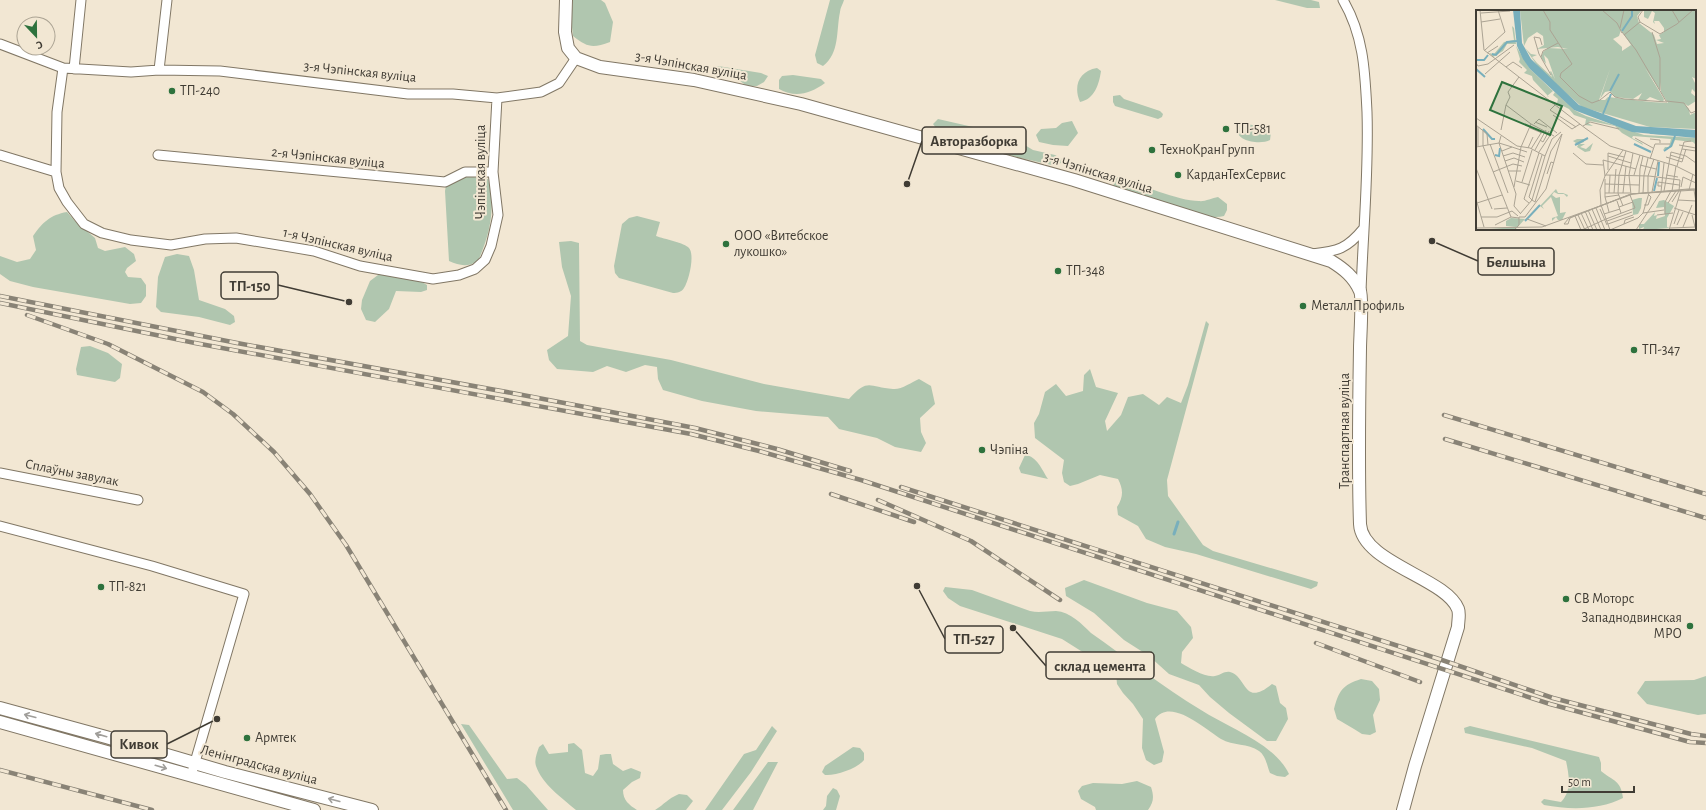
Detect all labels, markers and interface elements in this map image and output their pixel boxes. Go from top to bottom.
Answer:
inset map [1476,10,1696,230]
north arrow [16,16,56,56]
text: С [35,39,44,51]
street label: 3-я Чэпінская вуліца [634,49,749,83]
street label: 3-я Чэпінская вуліца [303,59,418,85]
place label: ТП-240 [180,84,220,98]
marker: ТП-240 [167,86,177,96]
place label: ТП-581 [1234,122,1271,136]
street label: Чэпінская вуліца [474,124,488,219]
marker: ТП-581 [1221,124,1231,134]
callout: Авторазборка [922,127,1026,154]
text: Авторазборка [930,134,1018,149]
place label: ТехноКранГрупп [1160,143,1255,157]
street label: 2-я Чэпінская вуліца [271,145,386,171]
marker: ТехноКранГрупп [1147,145,1157,155]
street label: 3-я Чэпінская вуліца [1042,150,1155,196]
place label: КарданТехСервис [1186,168,1286,182]
marker: КарданТехСервис [1173,170,1183,180]
street label: 1-я Чэпінская вуліца [282,226,395,265]
place label: ООО «Витебское лукошко» [734,229,828,259]
marker: ООО «Витебское лукошко» [721,239,731,249]
callout: Белшына [1478,248,1554,275]
text: Белшына [1486,255,1546,270]
place label: ТП-348 [1066,264,1105,278]
marker: ТП-348 [1053,266,1063,276]
callout: ТП-150 [221,272,278,299]
text: ТП-150 [229,279,271,294]
place label: МеталлПрофиль [1311,299,1404,313]
marker: МеталлПрофиль [1298,301,1308,311]
place label: ТП-347 [1642,343,1680,357]
marker: ТП-347 [1629,345,1639,355]
street label: Транспартная вуліца [1338,372,1352,489]
place label: Чэпіна [990,443,1029,457]
marker: Чэпіна [977,445,987,455]
street label: Сплаўны завулак [24,457,121,489]
place label: ТП-821 [109,580,147,594]
marker: ТП-821 [96,582,106,592]
place label: СВ Моторс [1574,592,1635,606]
marker: СВ Моторс [1561,594,1571,604]
place label: Западнодвинская МРО [1581,611,1682,641]
marker: Западнодвинская МРО [1685,621,1695,631]
callout: ТП-527 [945,626,1003,653]
text: ТП-527 [953,632,995,647]
callout: склад цемента [1046,652,1154,679]
text: склад цемента [1054,659,1146,674]
one-way arrow [24,712,37,719]
one-way arrow [95,731,108,738]
callout: Кивок [111,731,167,758]
place label: Армтек [255,731,297,745]
marker: Армтек [242,733,252,743]
text: Кивок [119,737,159,752]
street label: Ленінградская вуліца [199,743,320,787]
one-way arrow [154,764,167,771]
scale bar [1562,768,1634,794]
text: 50 m [1568,776,1591,788]
one-way arrow [328,796,341,803]

